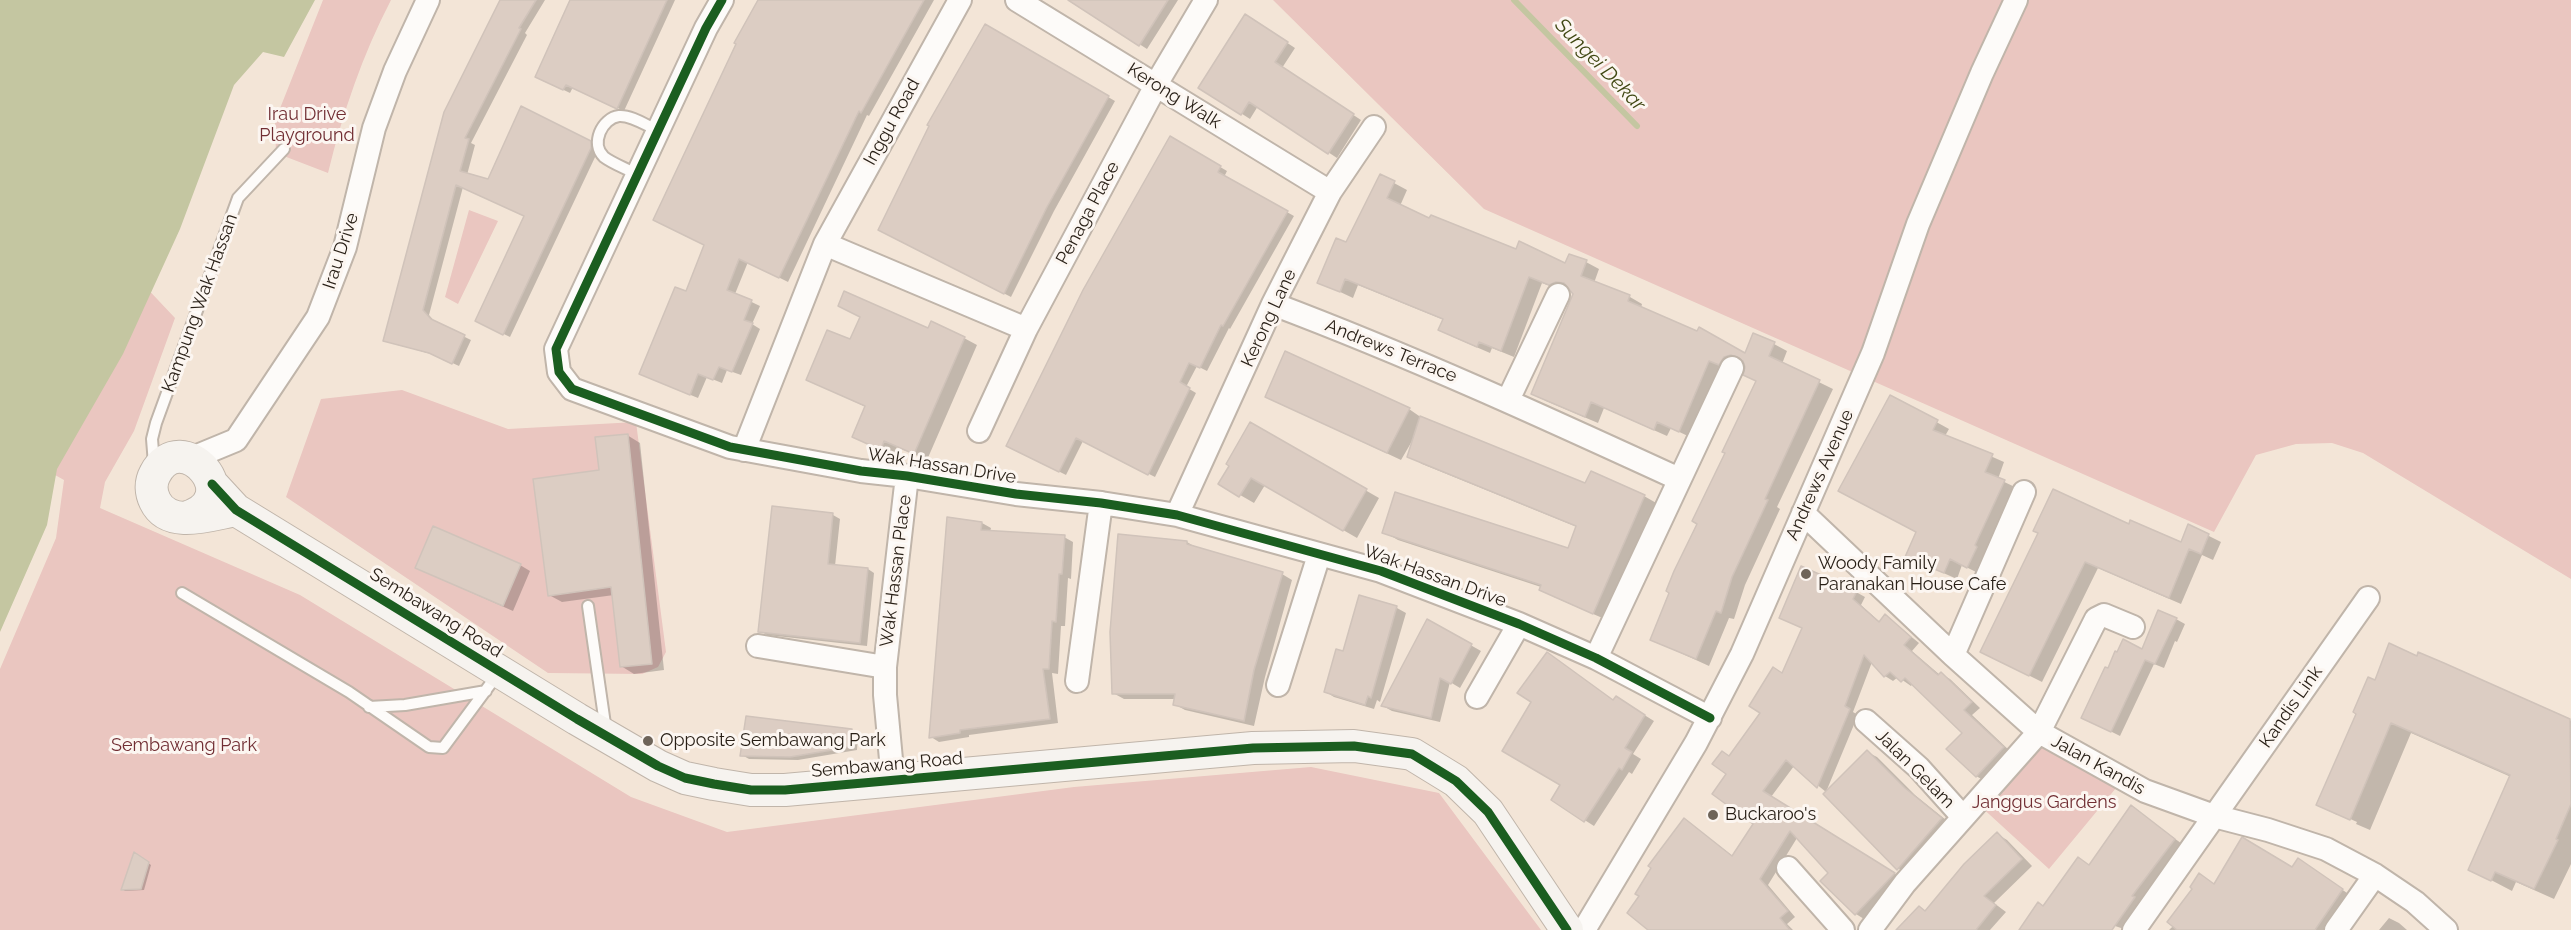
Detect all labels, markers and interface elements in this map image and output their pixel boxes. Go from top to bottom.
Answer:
water label: Sungei Dekar [1550,14,1650,116]
street label: Kerong Walk [1123,59,1225,133]
street label: Inggu Road [859,75,925,169]
park label: Irau Drive Playground [259,104,355,146]
street label: Penaga Place [1052,158,1124,268]
street label: Irau Drive [319,210,363,292]
street label: Kampung Wak Hassan [158,211,242,395]
street label: Kerong Lane [1237,265,1301,371]
street label: Andrews Terrace [1322,315,1460,387]
street label: Andrews Avenue [1781,406,1859,544]
street label: Wak Hassan Drive [866,444,1018,488]
street label: Wak Hassan Place [876,494,916,648]
street label: Wak Hassan Drive [1361,540,1509,612]
place label: Woody Family Paranakan House Cafe [1818,553,2006,596]
street label: Sembawang Road [366,564,506,662]
marker: Woody Family Paranakan House Cafe [1799,567,1813,581]
street label: Kandis Link [2255,662,2327,752]
street label: Jalan Gelam [1871,725,1959,813]
place label: Opposite Sembawang Park [660,730,886,752]
street label: Jalan Kandis [2047,730,2149,800]
marker: Opposite Sembawang Park [641,734,655,748]
park label: Sembawang Park [111,735,257,757]
street label: Sembawang Road [810,748,964,782]
park label: Janggus Gardens [1972,792,2116,814]
place label: Buckaroo's [1725,804,1816,826]
marker: Buckaroo's [1706,808,1720,822]

